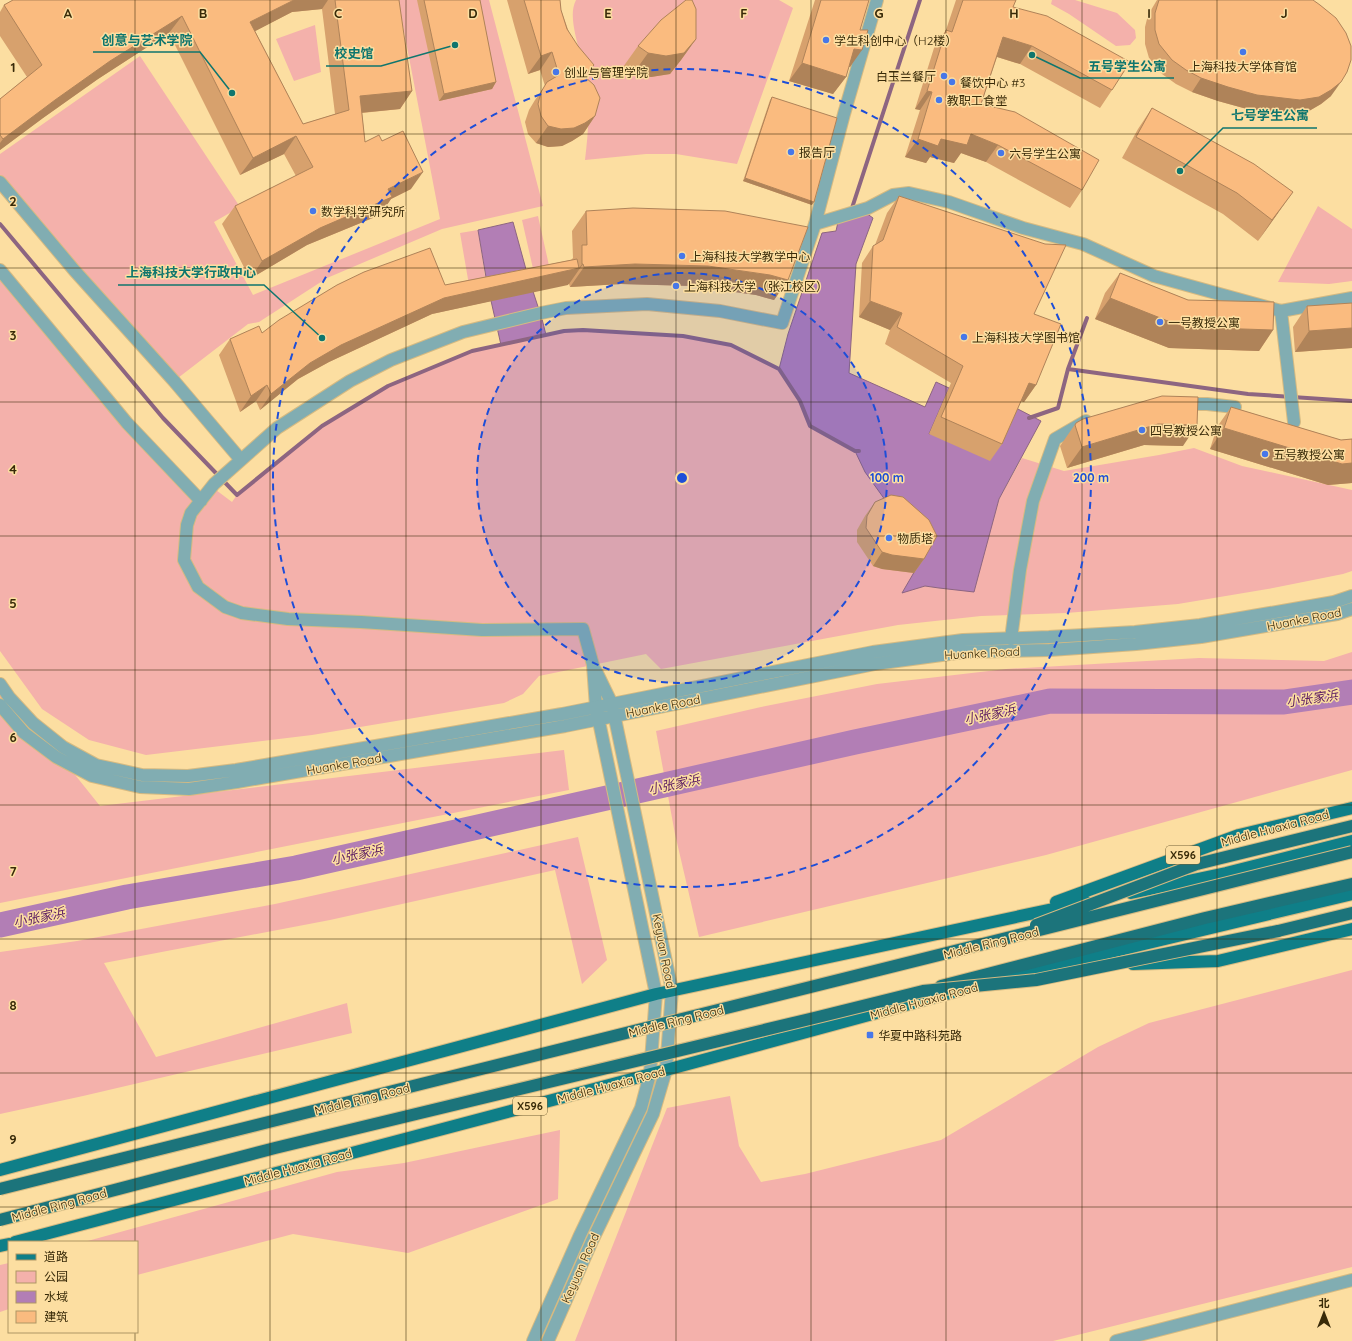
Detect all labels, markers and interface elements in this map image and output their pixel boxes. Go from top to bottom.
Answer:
text: A [64,5,73,21]
text: B [199,5,207,21]
text: C [334,5,342,21]
text: D [468,5,478,21]
text: E [604,5,612,21]
text: F [740,5,748,21]
text: G [874,5,884,21]
text: H [1009,5,1019,21]
text: I [1147,5,1151,21]
text: J [1280,5,1288,21]
callout: 创意与艺术学院 [93,27,200,52]
text: 创意与艺术学院 [101,32,193,48]
place label: 学生科创中心（H2楼） [834,33,957,48]
marker: 学生科创中心（H2楼） [821,35,831,45]
callout: 校史馆 [326,41,381,66]
text: 校史馆 [334,45,374,61]
marker: 上海科技大学体育馆 [1238,47,1248,57]
callout: 五号学生公寓 [1080,53,1174,78]
text: 五号学生公寓 [1088,58,1166,74]
text: 1 [10,59,16,75]
place label: 上海科技大学体育馆 [1189,59,1297,74]
place label: 创业与管理学院 [564,65,648,80]
marker: 创业与管理学院 [551,67,561,77]
place label: 白玉兰餐厅 [876,69,936,84]
marker: 白玉兰餐厅 [939,71,949,81]
place label: 餐饮中心 #3 [960,75,1025,90]
marker: 餐饮中心 #3 [947,77,957,87]
place label: 教职工食堂 [947,93,1007,108]
marker: 教职工食堂 [934,95,944,105]
callout: 七号学生公寓 [1223,103,1317,128]
text: 七号学生公寓 [1231,107,1309,123]
place label: 报告厅 [799,145,835,160]
place label: 六号学生公寓 [1009,146,1081,161]
marker: 报告厅 [786,147,796,157]
marker: 六号学生公寓 [996,148,1006,158]
text: 2 [9,193,17,209]
place label: 数学科学研究所 [321,204,405,219]
marker: 数学科学研究所 [308,206,318,216]
place label: 上海科技大学教学中心 [690,249,810,264]
marker: 上海科技大学教学中心 [677,251,687,261]
callout: 上海科技大学行政中心 [118,260,264,285]
text: 上海科技大学行政中心 [126,264,256,280]
place label: 上海科技大学（张江校区） [684,279,828,294]
marker: 上海科技大学（张江校区） [671,281,681,291]
place label: 一号教授公寓 [1168,315,1240,330]
marker: 一号教授公寓 [1155,317,1165,327]
text: 3 [10,327,17,343]
place label: 上海科技大学图书馆 [972,330,1080,345]
marker: 上海科技大学图书馆 [959,332,969,342]
place label: 四号教授公寓 [1150,423,1222,438]
marker: 四号教授公寓 [1137,425,1147,435]
place label: 五号教授公寓 [1273,447,1345,462]
marker: 五号教授公寓 [1260,449,1270,459]
text: 4 [9,461,17,477]
text: 100 m [870,470,904,485]
text: 200 m [1073,470,1109,485]
centre of rings [675,471,689,485]
place label: 物质塔 [897,531,933,546]
marker: 物质塔 [884,533,894,543]
text: 5 [9,595,17,611]
street label: Huanke Road [1265,604,1343,634]
street label: Huanke Road [944,644,1020,662]
water label: 小张家浜 [1285,686,1340,710]
street label: Huanke Road [624,691,702,721]
water label: 小张家浜 [963,701,1018,727]
text: 6 [9,729,17,745]
street label: Huanke Road [305,750,383,778]
water label: 小张家浜 [647,771,702,797]
street label: Middle Huaxia Road [1219,806,1331,850]
water label: 小张家浜 [330,841,385,867]
road number: X596 [1166,846,1200,864]
text: 7 [9,863,17,879]
water label: 小张家浜 [12,904,67,930]
street label: Keyuan Road [649,913,679,989]
street label: Middle Ring Road [942,924,1040,962]
street label: Middle Huaxia Road [868,979,980,1023]
text: 8 [9,997,17,1013]
street label: Middle Ring Road [627,1002,725,1040]
place label: 华夏中路科苑路 [878,1028,962,1043]
marker: 华夏中路科苑路 [865,1030,875,1040]
street label: Middle Huaxia Road [555,1063,667,1107]
street label: Middle Ring Road [313,1080,411,1118]
road number: X596 [513,1097,547,1115]
text: 9 [9,1131,17,1147]
street label: Middle Huaxia Road [242,1145,354,1189]
street label: Middle Ring Road [10,1185,108,1225]
street label: Keyuan Road [558,1230,602,1306]
legend [8,1241,138,1333]
text: 道路 [44,1249,68,1264]
text: 公园 [44,1269,68,1284]
text: 水域 [44,1289,68,1304]
north arrow [1304,1293,1344,1333]
text: 北 [1319,1296,1330,1310]
text: 建筑 [44,1309,68,1324]

